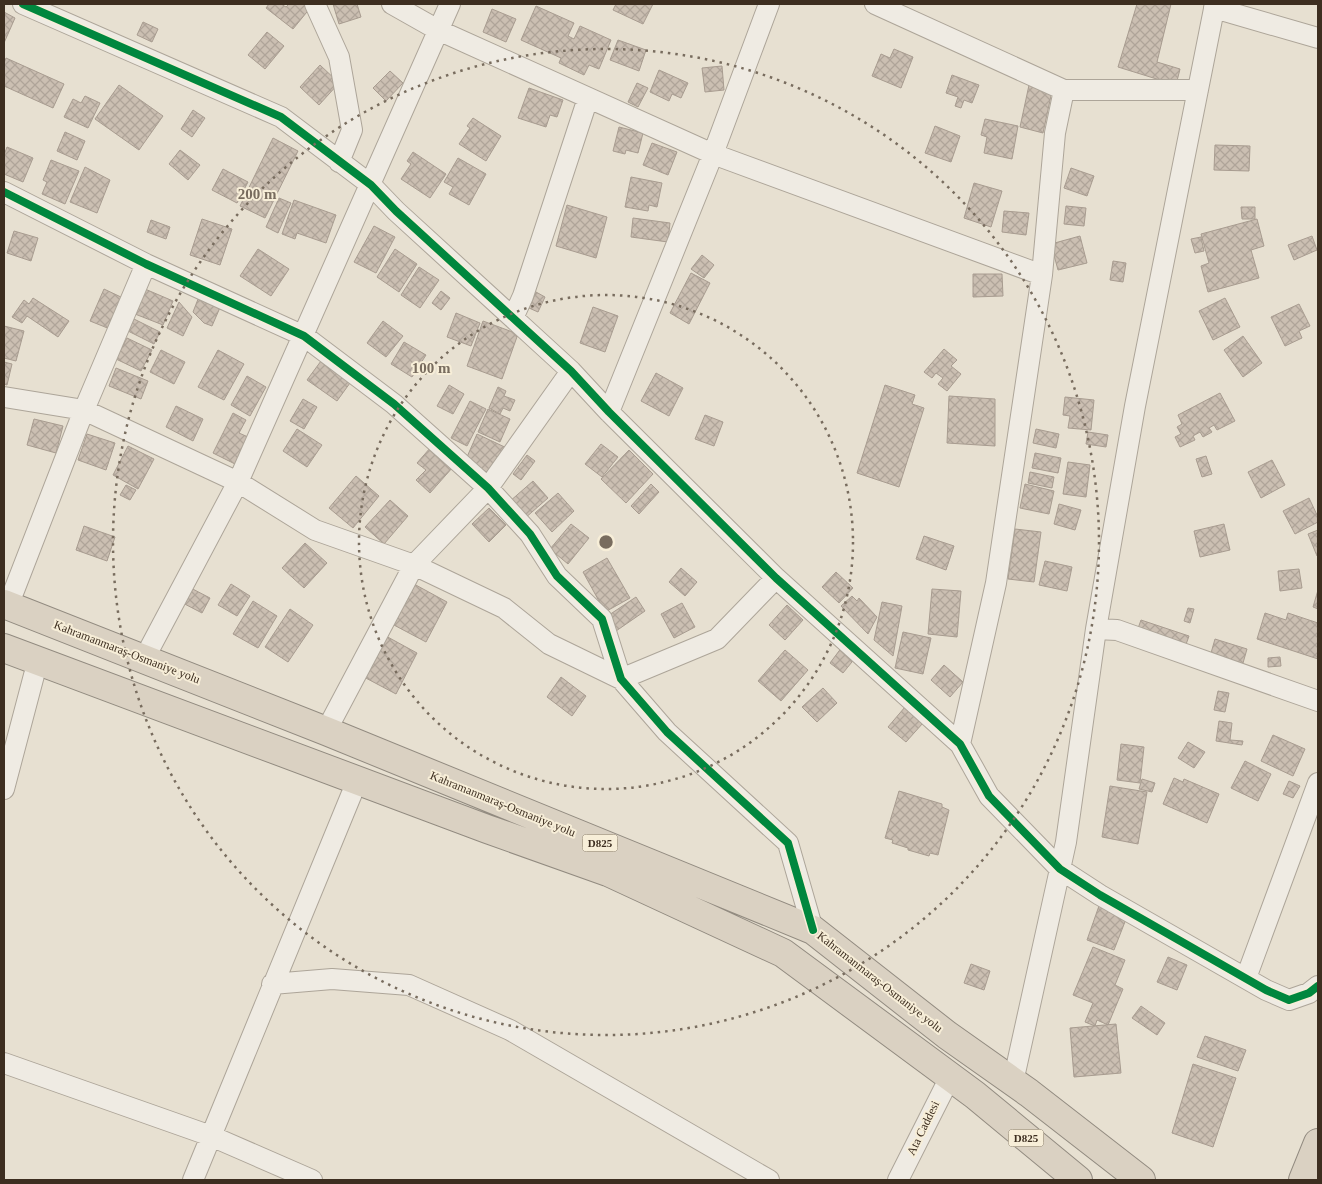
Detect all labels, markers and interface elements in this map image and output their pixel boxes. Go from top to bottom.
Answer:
text: 200 m [238,186,277,202]
text: 100 m [412,360,451,376]
centre of rings [597,533,615,551]
street label: Kahramanmaraş-Osmaniye yolu [52,618,202,686]
street label: Kahramanmaraş-Osmaniye yolu [428,768,578,840]
road number: D825 [582,834,618,851]
street label: Kahramanmaraş-Osmaniye yolu [814,929,946,1035]
street label: Ata Caddesi [904,1098,943,1158]
road number: D825 [1008,1130,1044,1146]

